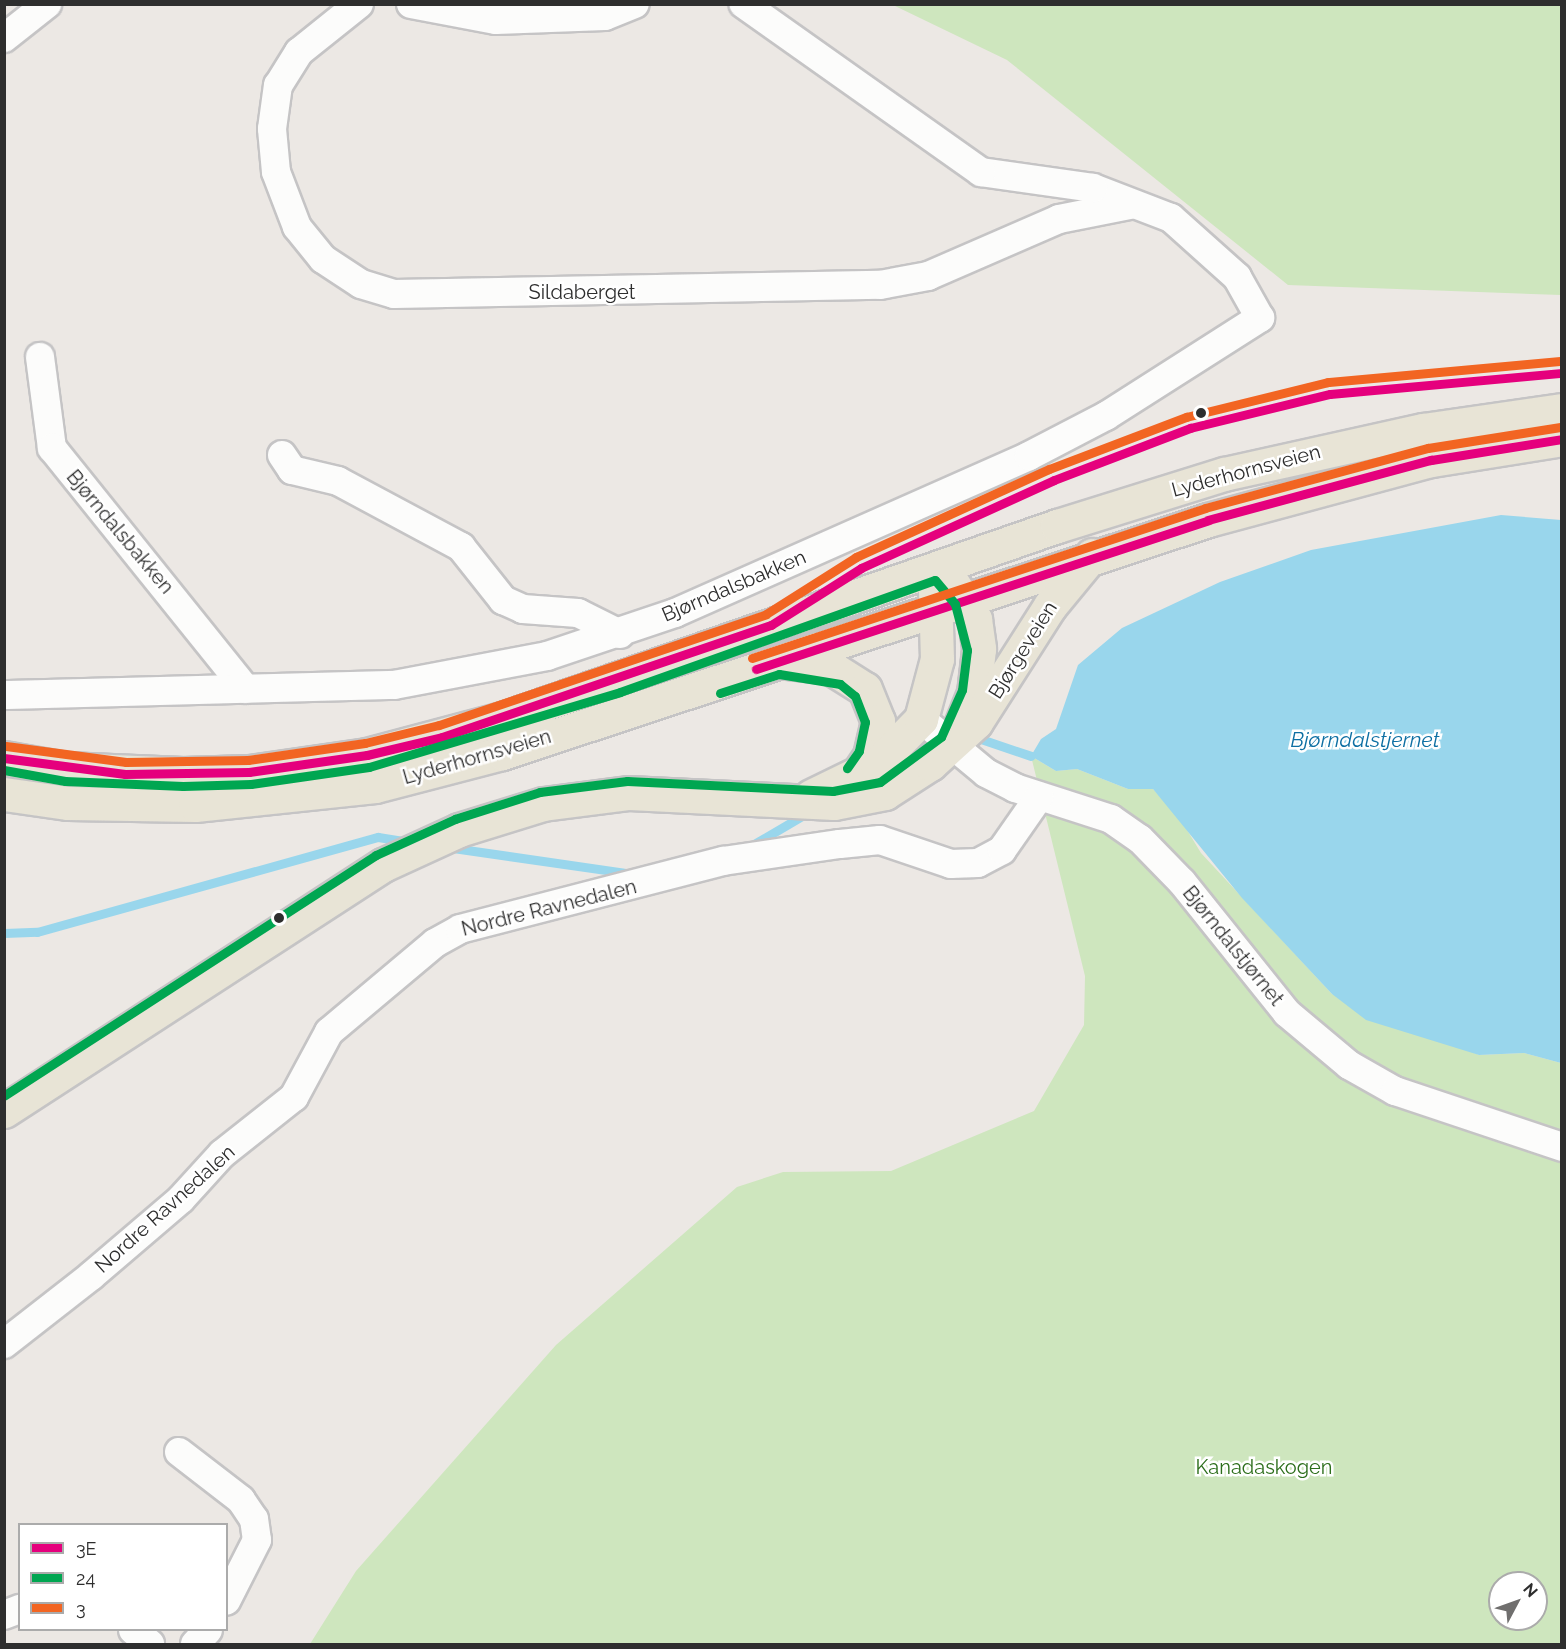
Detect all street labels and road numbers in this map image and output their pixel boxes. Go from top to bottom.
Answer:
street label: Sildaberget [529,280,635,304]
street label: Lyderhornsveien [1169,440,1323,502]
street label: Bjørndalsbakken [61,465,179,599]
street label: Bjørndalsbakken [658,545,810,627]
street label: Bjørgeveien [984,597,1062,703]
street label: Lyderhornsveien [400,724,554,790]
street label: Nordre Ravnedalen [459,875,639,941]
street label: Bjørndalstjørnet [1177,881,1289,1011]
street label: Nordre Ravnedalen [90,1140,240,1278]

